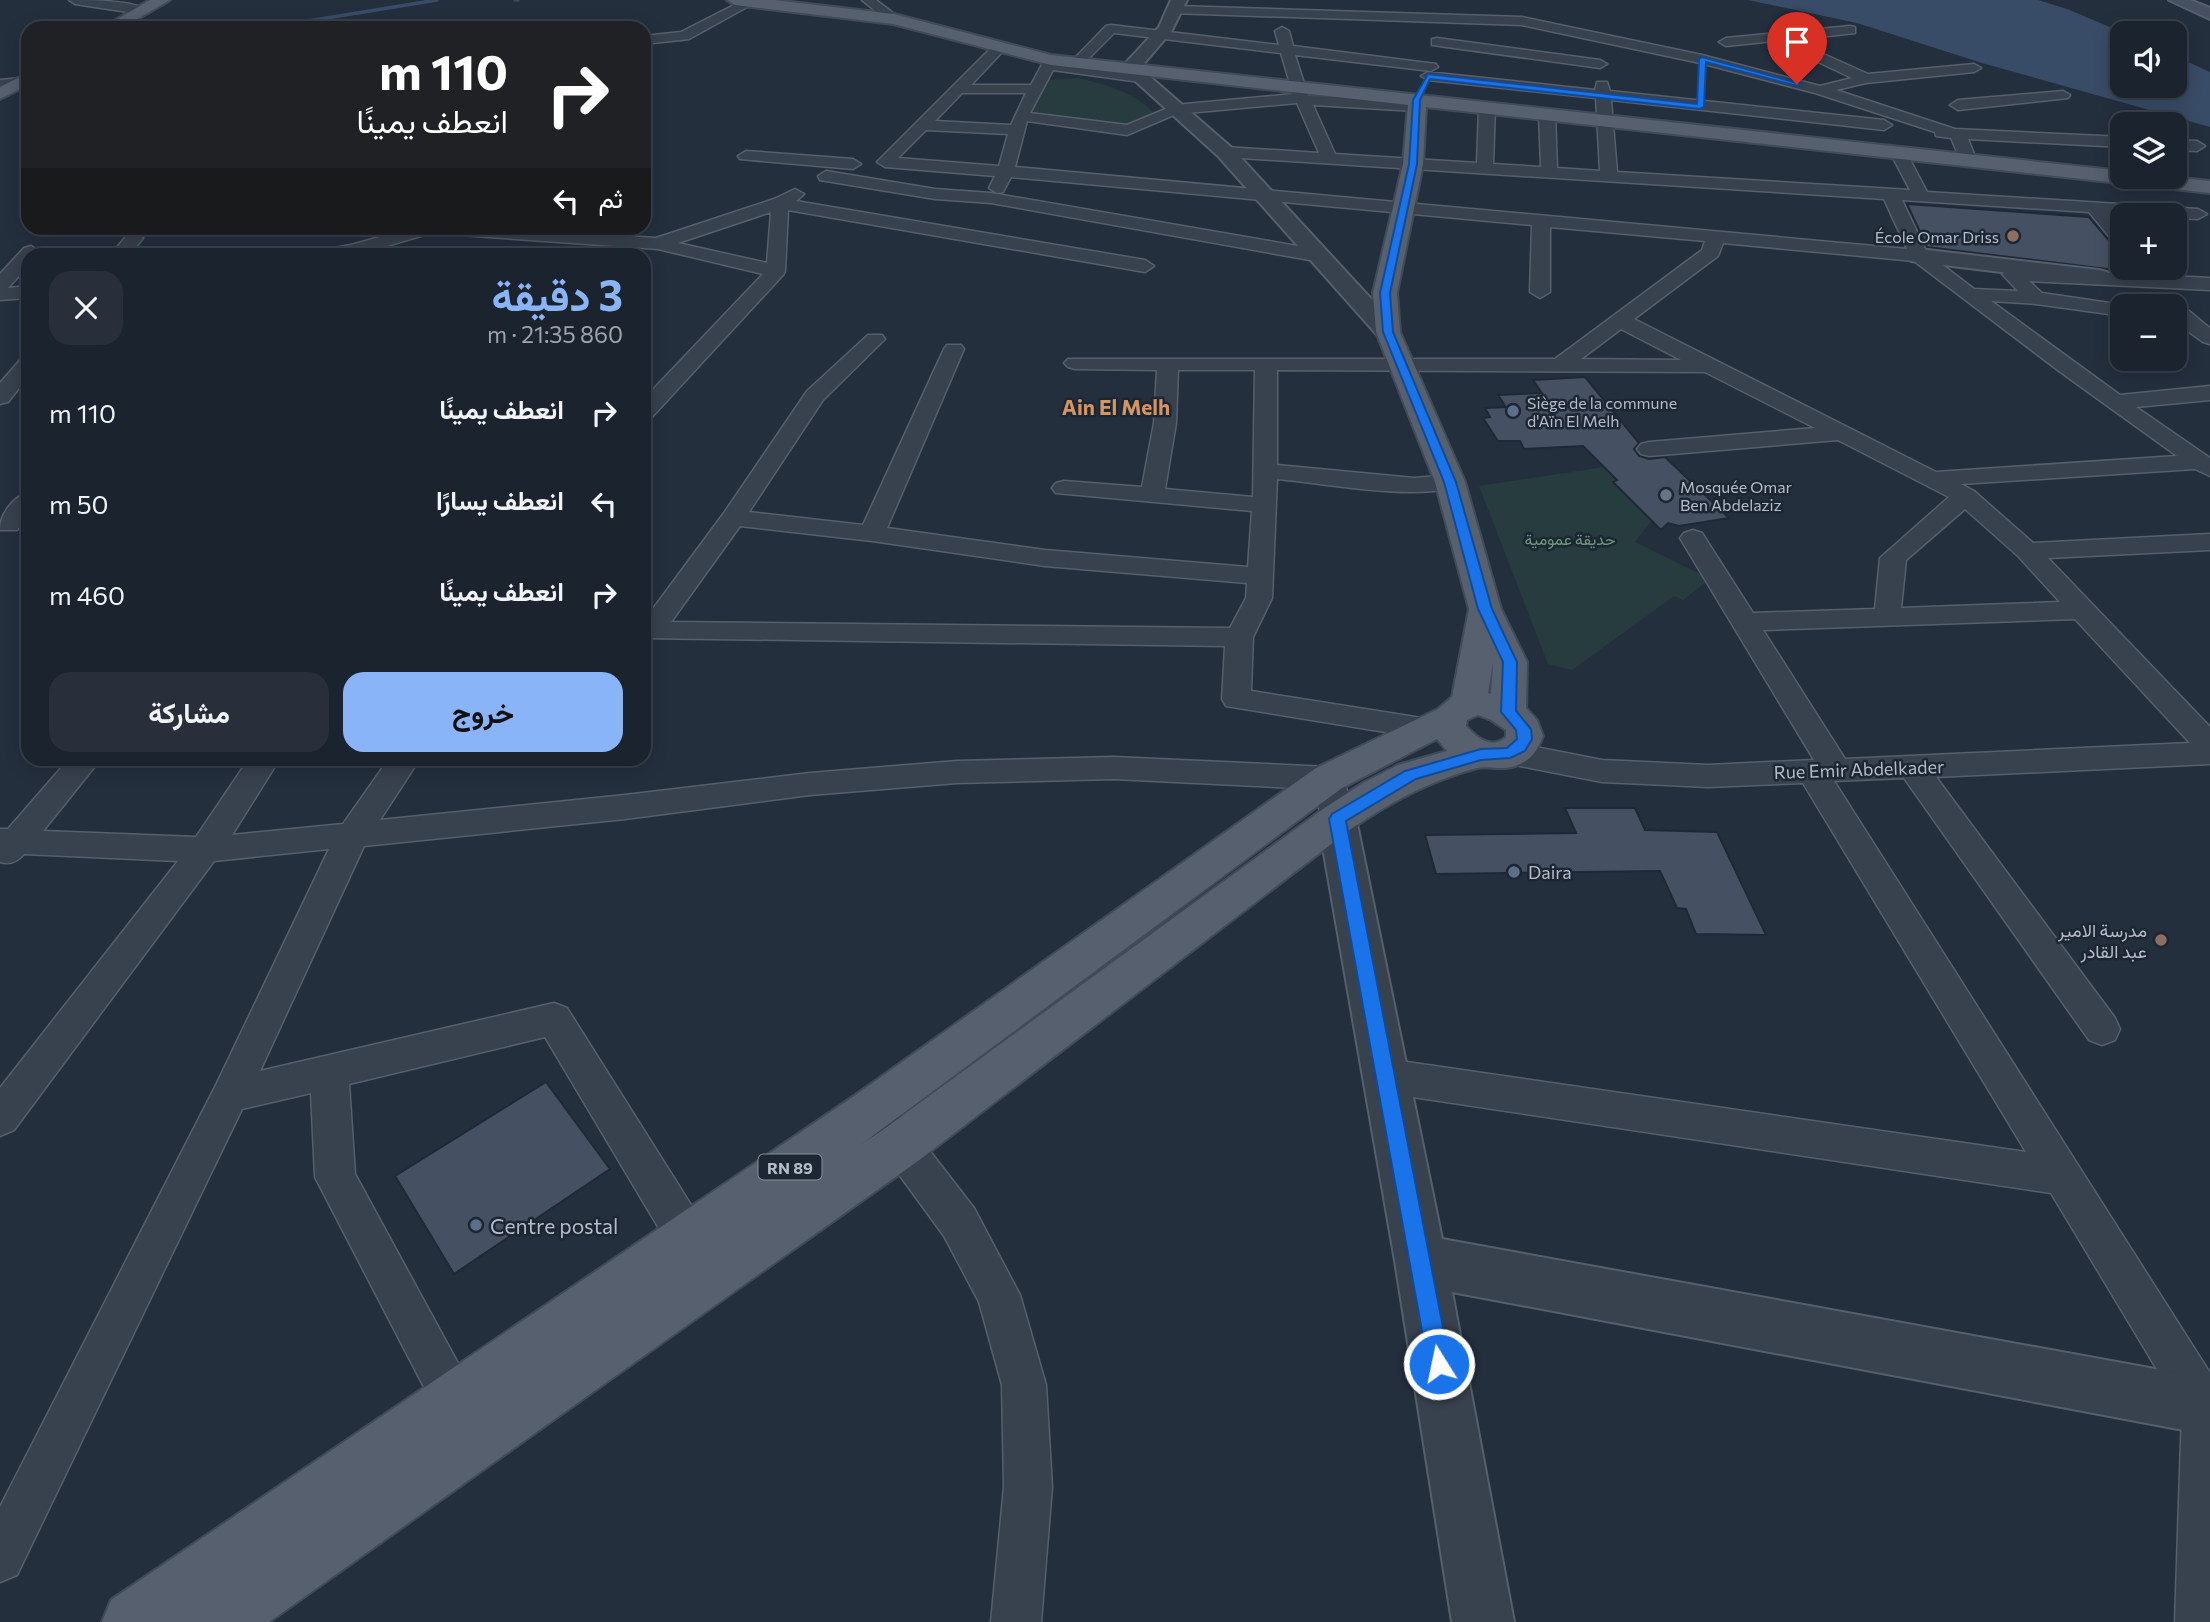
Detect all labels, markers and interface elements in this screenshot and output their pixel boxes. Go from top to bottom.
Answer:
pin [1767,12.0,1827,84]
map controls [2110,21,2187,371]
button: sound [2110,21,2187,98]
icon: arrive [1778,23,1816,61]
text: 110 m [379,40,508,100]
icon: right [532,49,623,140]
text: انعطف يمينًا [357,100,508,140]
button: layers [2110,112,2187,189]
icon: left [547,182,585,220]
text: ثم [599,182,623,213]
button: + [2110,203,2187,280]
place label: École Omar Driss [1875,227,1999,246]
marker: École Omar Driss [2005,228,2021,244]
text: 3 دقيقة [491,268,623,320]
button: close [49,271,123,345]
button: − [2110,294,2187,371]
text: 860 m · 21:35 [487,320,623,348]
text: انعطف يمينًا [439,393,564,424]
place label: Siège de la commune d'Aïn El Melh [1527,393,1677,430]
icon: right [585,394,623,432]
district label: Ain El Melh [1062,394,1170,419]
text: 110 m [49,397,116,428]
marker: Siège de la commune d'Aïn El Melh [1505,403,1521,419]
place label: Mosquée Omar Ben Abdelaziz [1680,477,1793,514]
text: انعطف يسارًا [436,484,564,515]
icon: left [585,485,623,523]
marker: Mosquée Omar Ben Abdelaziz [1658,487,1674,503]
text: 50 m [49,488,109,519]
park label: حديقة عمومية [1525,529,1616,550]
text: انعطف يمينًا [439,575,564,606]
icon: right [585,576,623,614]
text: 460 m [49,579,125,610]
button: مشاركة [49,672,329,752]
button: خروج [343,672,623,752]
street label: Rue Emir Abdelkader [1773,755,1945,783]
place label: Daira [1528,861,1572,883]
marker: Daira [1506,864,1522,880]
place label: مدرسة الامير عبد القادر [2057,919,2147,963]
marker: مدرسة الامير عبد القادر [2153,932,2169,948]
road number: RN 89 [758,1154,822,1180]
place label: Centre postal [490,1213,618,1238]
marker: Centre postal [468,1217,484,1233]
position arrow [1402,1327,1476,1401]

